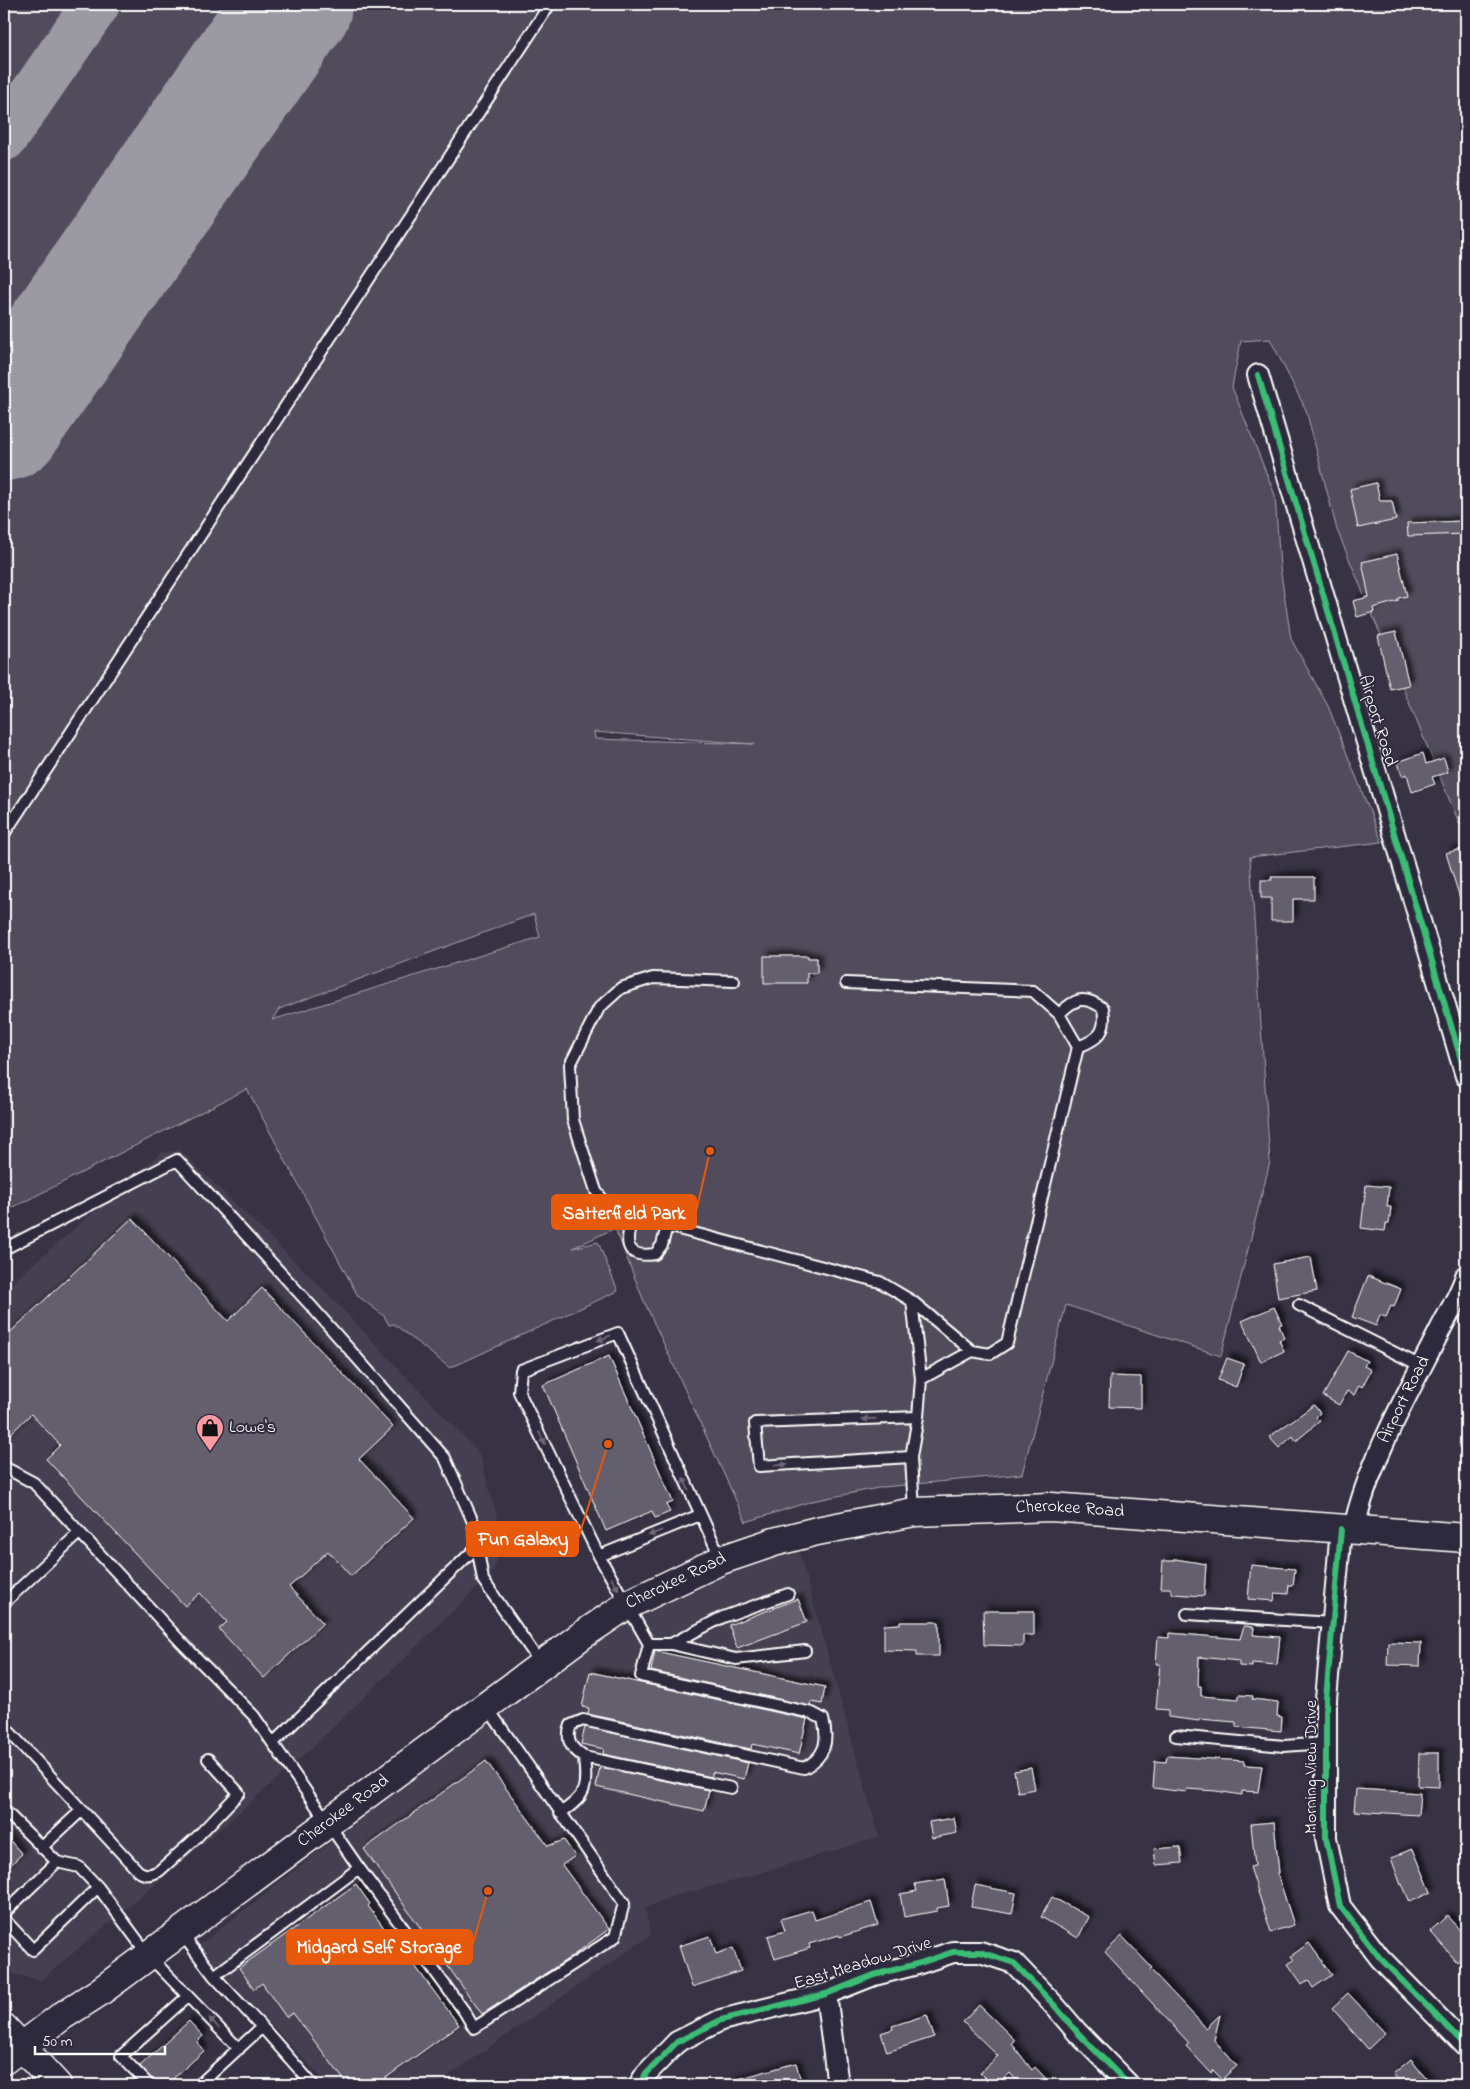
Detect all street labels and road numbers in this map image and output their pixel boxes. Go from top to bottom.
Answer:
street label: Airport Road [1351,672,1403,770]
street label: Airport Road [1372,1352,1437,1448]
street label: Cherokee Road [1015,1494,1125,1525]
street label: Cherokee Road [621,1546,731,1617]
street label: Morning View Drive [1299,1699,1326,1834]
street label: Cherokee Road [292,1769,395,1854]
street label: East Meadow Drive [791,1930,936,1997]

